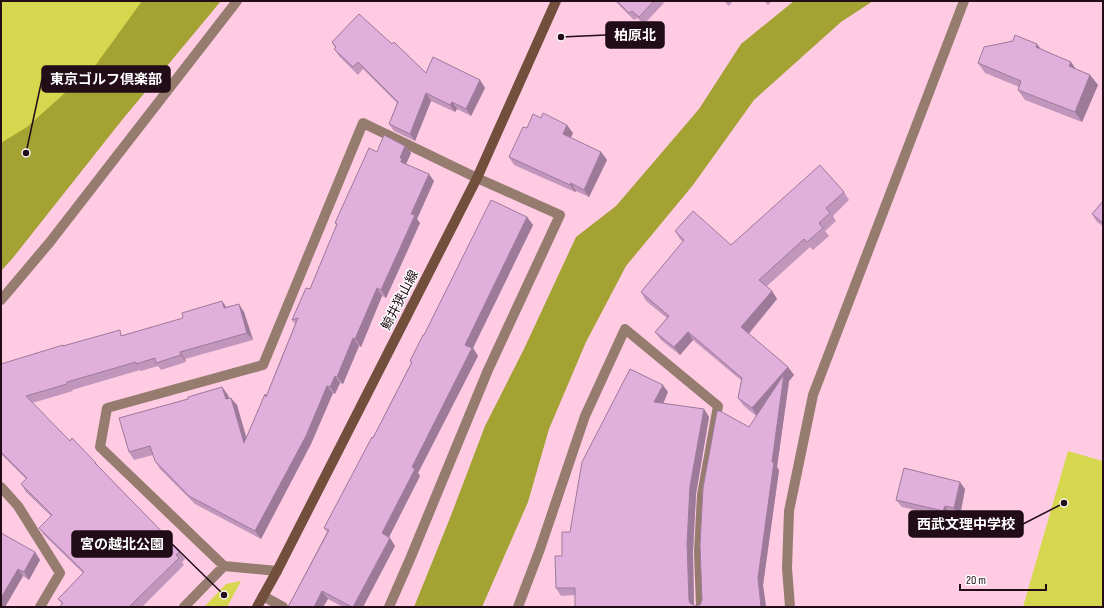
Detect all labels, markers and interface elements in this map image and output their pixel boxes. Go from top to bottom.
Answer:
callout: 柏原北 [606,22,664,48]
text: 柏原北 [614,27,656,44]
callout: 東京ゴルフ倶楽部 [42,66,170,92]
text: 東京ゴルフ倶楽部 [50,71,162,88]
street label: 鯨井狭山線 [378,267,422,333]
callout: 西武文理中学校 [909,511,1023,537]
text: 西武文理中学校 [917,516,1015,533]
callout: 宮の越北公園 [72,531,172,557]
text: 宮の越北公園 [80,536,164,553]
scale bar [960,566,1046,592]
text: 20 m [966,573,986,588]

